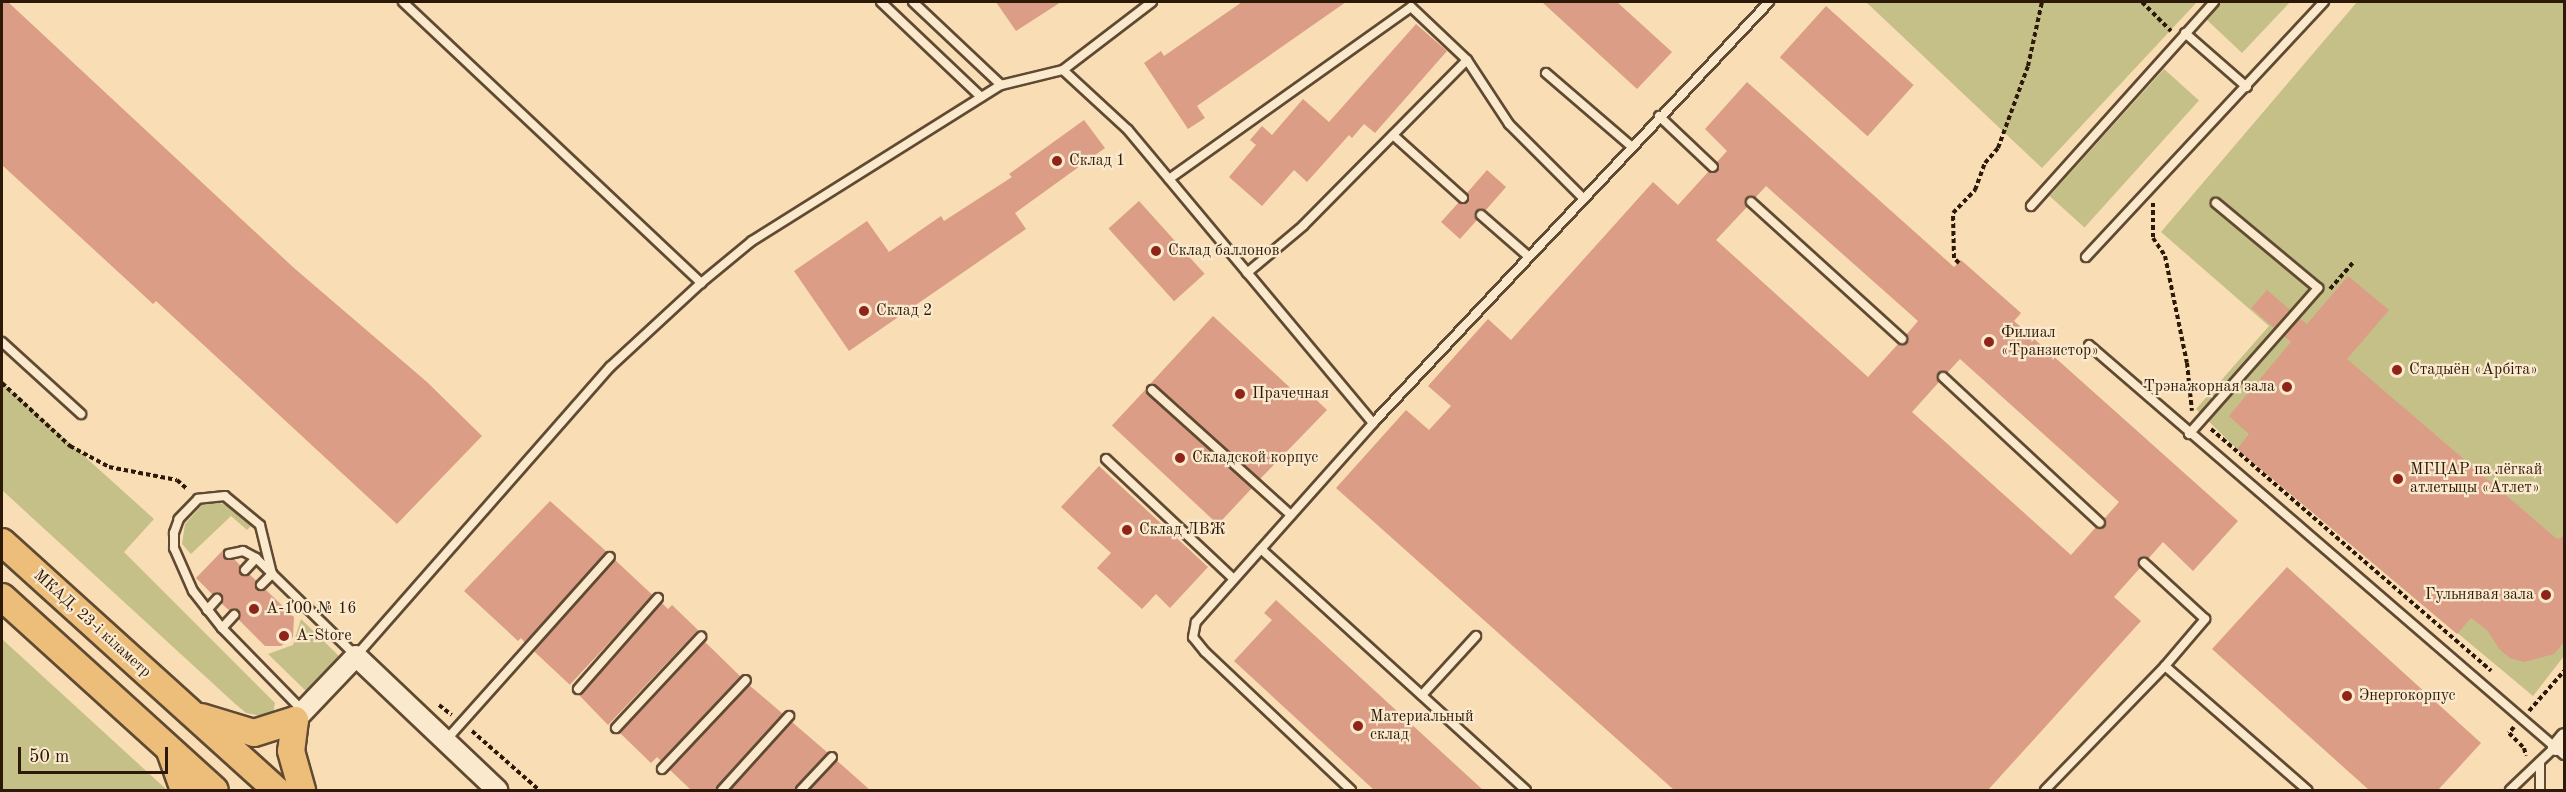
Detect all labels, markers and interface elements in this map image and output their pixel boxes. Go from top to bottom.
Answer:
place label: Склад 1 [1069,151,1125,171]
marker: Склад 1 [1050,154,1064,168]
place label: Склад баллонов [1168,241,1279,261]
marker: Склад баллонов [1149,244,1163,258]
place label: Склад 2 [876,301,932,321]
marker: Склад 2 [857,304,871,318]
place label: Филиал «Транзистор» [2001,323,2099,361]
marker: Филиал «Транзистор» [1982,335,1996,349]
place label: Стадыён «Арбіта» [2409,360,2538,380]
marker: Стадыён «Арбіта» [2390,363,2404,377]
place label: Трэнажорная зала [2143,377,2275,397]
marker: Трэнажорная зала [2280,380,2294,394]
place label: Прачечная [1252,384,1329,404]
marker: Прачечная [1233,387,1247,401]
place label: Складской корпус [1192,448,1318,468]
marker: Складской корпус [1173,451,1187,465]
place label: МГЦАР па лёгкай атлетыцы «Атлет» [2410,460,2542,498]
marker: МГЦАР па лёгкай атлетыцы «Атлет» [2391,472,2405,486]
place label: Склад ЛВЖ [1139,520,1226,540]
marker: Склад ЛВЖ [1120,523,1134,537]
street label: МКАД, 23-і кіламетр [29,566,155,682]
place label: Гульнявая зала [2425,585,2534,605]
marker: Гульнявая зала [2539,588,2553,602]
place label: А-100 № 16 [266,599,357,619]
marker: А-100 № 16 [247,602,261,616]
place label: A-Store [296,626,352,646]
marker: A-Store [277,629,291,643]
place label: Энергокорпус [2359,686,2455,706]
marker: Энергокорпус [2340,689,2354,703]
place label: Материальный склад [1370,707,1474,745]
marker: Материальный склад [1351,719,1365,733]
scale bar [21,735,171,773]
text: 50 m [29,748,69,766]

